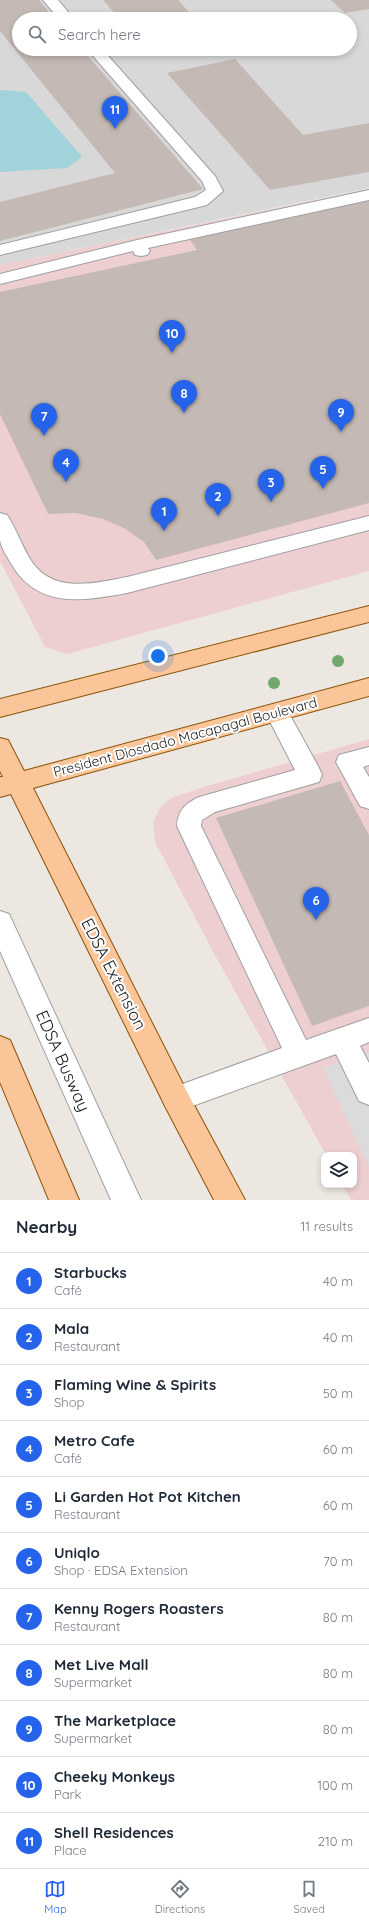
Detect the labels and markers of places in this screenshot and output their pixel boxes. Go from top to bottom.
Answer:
pin: 11 [102,96,128,129]
pin: 10 [159,320,185,353]
pin: 8 [171,380,197,413]
pin: 9 [328,399,354,432]
pin: 7 [31,403,57,436]
pin: 4 [53,449,79,482]
pin: 5 [310,456,336,489]
pin: 3 [258,469,284,502]
pin: 2 [205,483,231,516]
pin: 1 [151,498,177,531]
pin: 6 [303,887,329,920]

